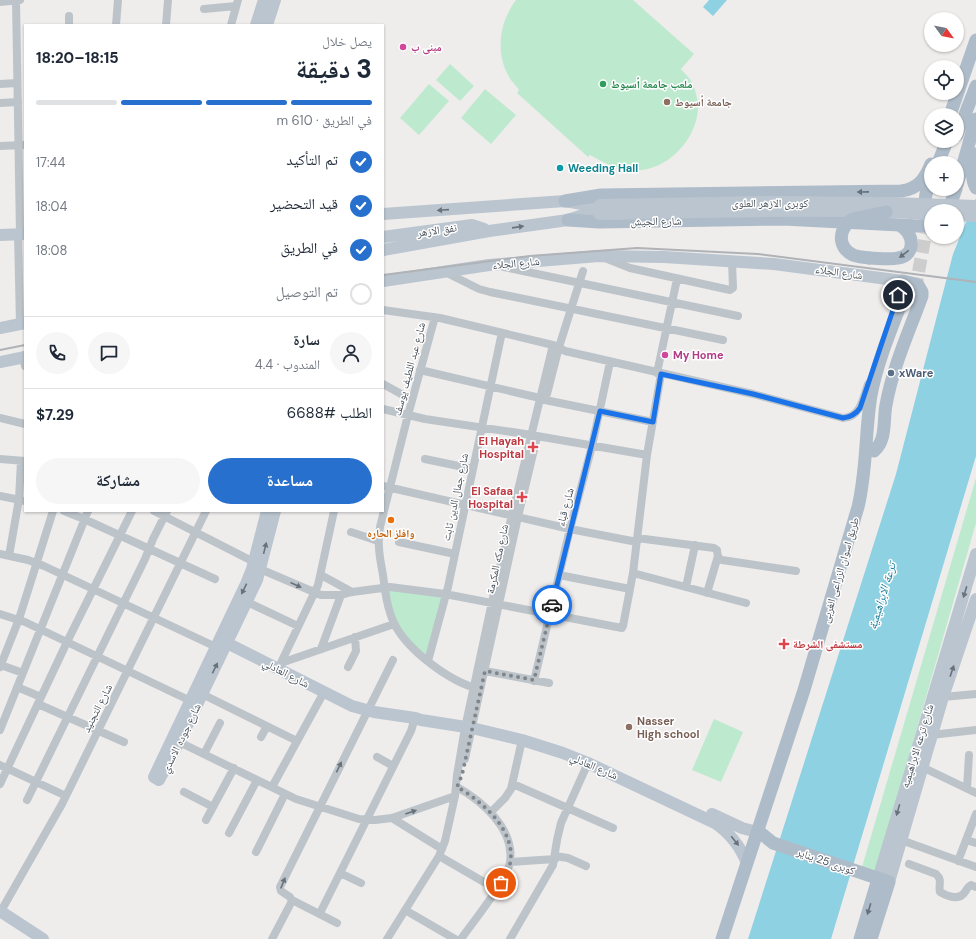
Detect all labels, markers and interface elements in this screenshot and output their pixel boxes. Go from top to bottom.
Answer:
north arrow [924,12,964,52]
map controls [924,12,964,244]
text: يصل خلال [322,33,372,50]
place label: مبنى ب [411,40,442,55]
marker: مبنى ب [398,42,408,52]
text: 18:15–18:20 [36,48,119,68]
text: 3 دقيقة [296,52,372,86]
button: locate [924,60,964,100]
place label: ملعب جامعة أسيوط [611,77,692,91]
marker: ملعب جامعة أسيوط [598,79,608,89]
place label: جامعة أسيوط [675,95,732,109]
marker: جامعة أسيوط [662,97,672,107]
button: layers [924,108,964,148]
text: في الطريق · 610 m [276,112,372,129]
text: تم التأكيد [286,150,338,170]
icon: check [350,151,372,173]
text: 17:44 [36,154,65,171]
button: + [924,156,964,196]
place label: Weeding Hall [568,161,638,175]
marker: Weeding Hall [555,163,565,173]
one-way arrow [856,189,869,195]
text: قيد التحضير [270,194,338,214]
icon: check [350,195,372,217]
street label: كوبرى الازهر العلوى [732,196,809,210]
text: 18:04 [36,198,67,215]
button: − [924,204,964,244]
one-way arrow [437,207,449,214]
street label: شارع الجيش [630,214,682,228]
street label: نفق الازهر [415,220,458,240]
one-way arrow [512,224,524,230]
text: في الطريق [280,238,338,258]
icon: check [350,239,372,261]
text: 18:08 [36,242,67,259]
one-way arrow [899,249,910,258]
street label: شارع الجلاء [492,254,540,272]
street label: شارع الجلاء [814,262,864,282]
pin [881,278,915,312]
text: تم التوصيل [276,282,338,302]
icon: home [887,284,909,306]
street label: شارع عبد اللطيف يوسف [390,321,428,417]
text: سارة [293,330,320,350]
button: phone [36,332,78,374]
button: chat [88,332,130,374]
button: person [330,332,372,374]
place label: My Home [673,348,724,362]
marker: My Home [660,350,670,360]
text: المندوب · 4.4 [255,356,320,373]
place label: xWare [899,366,934,380]
marker: xWare [886,368,896,378]
text: الطلب #6688 [287,403,372,423]
text: $7.29 [36,405,74,425]
place label: El Hayah Hospital [479,434,524,461]
marker: El Hayah Hospital [527,441,539,453]
street label: شارع جمال الدين ثابت [439,452,471,542]
button: مشاركة [36,458,200,504]
button: مساعدة [208,458,372,504]
place label: El Safaa Hospital [468,484,513,511]
street label: شارع قباء [553,486,577,528]
marker: El Safaa Hospital [516,491,528,503]
marker: وافلز الحاره [386,515,396,525]
street label: طريق اسوان الزراعى الغربى [818,516,862,624]
street label: شارع مكه المكرمة [483,523,511,595]
place label: وافلز الحاره [367,526,415,540]
one-way arrow [263,542,269,555]
water label: ترعة الابراهيمية [864,558,900,631]
one-way arrow [290,582,301,588]
one-way arrow [241,583,247,594]
courier [532,585,572,625]
one-way arrow [962,586,968,598]
icon: car [541,594,563,616]
place label: مستشفى الشرطة [793,637,862,652]
marker: مستشفى الشرطة [778,638,790,650]
street label: شارع العادلي [259,655,312,692]
one-way arrow [212,662,218,674]
one-way arrow [949,664,955,676]
street label: شارع التجنيد [79,681,115,735]
street label: شارع جوده الاسدي [158,701,205,776]
street label: شارع ترعه الابراهيميه [898,702,936,790]
place label: Nasser High school [637,714,700,741]
marker: Nasser High school [624,722,634,732]
street label: شارع العادلي [567,750,620,784]
one-way arrow [336,761,343,772]
one-way arrow [895,804,901,816]
one-way arrow [406,808,418,814]
one-way arrow [730,836,739,847]
street label: كوبرى 25 يناير [794,844,857,878]
pin [484,866,518,900]
icon: bag [490,872,512,894]
one-way arrow [280,877,286,889]
one-way arrow [866,903,872,915]

